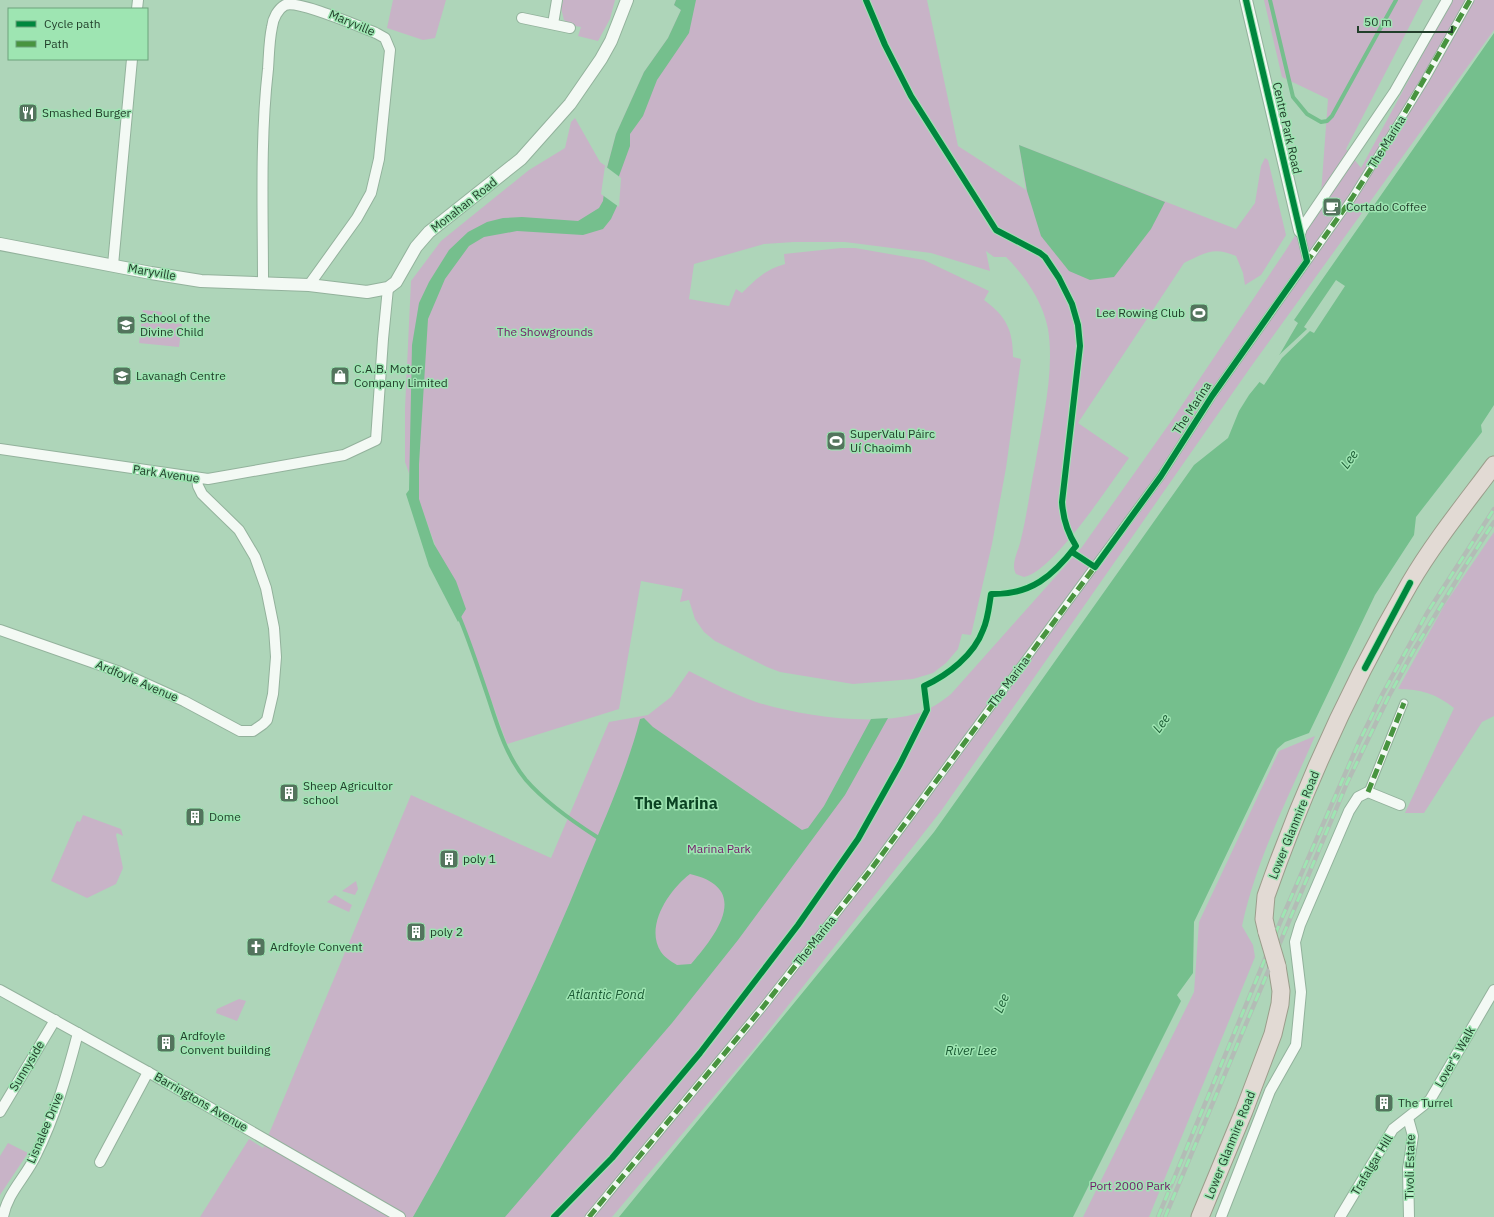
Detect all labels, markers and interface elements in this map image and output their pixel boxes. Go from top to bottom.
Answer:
street label: Maryville [327,6,378,39]
legend [8,8,148,60]
scale bar [1358,8,1452,34]
text: 50 m [1364,14,1392,29]
text: Cycle path [44,16,101,31]
text: Path [44,36,69,51]
street label: Centre Park Road [1270,81,1305,175]
restaurant icon: Smashed Burger [17,102,39,124]
place label: Smashed Burger [42,105,132,120]
street label: The Marina [1364,112,1409,171]
street label: Monahan Road [427,174,500,235]
cafe icon: Cortado Coffee [1321,196,1343,218]
place label: Cortado Coffee [1346,199,1427,214]
street label: Maryville [127,260,178,283]
sports icon: Lee Rowing Club [1188,302,1210,324]
place label: Lee Rowing Club [1096,305,1185,320]
place label: School of the Divine Child [140,310,211,339]
school or university icon: School of the Divine Child [115,314,137,336]
park label: The Showgrounds [497,324,593,339]
place label: C.A.B. Motor Company Limited [354,361,448,390]
school or university icon: Lavanagh Centre [111,365,133,387]
shop icon: C.A.B. Motor Company Limited [329,365,351,387]
place label: Lavanagh Centre [136,368,226,383]
street label: The Marina [1169,378,1214,437]
place label: SuperValu Páirc Uí Chaoimh [850,426,935,455]
sports icon: SuperValu Páirc Uí Chaoimh [825,430,847,452]
water label: Lee [1337,446,1362,472]
street label: Park Avenue [132,461,201,486]
street label: The Marina [985,653,1033,710]
street label: Ardfoyle Avenue [94,656,181,705]
water label: Lee [1149,710,1174,736]
street label: Lower Glanmire Road [1265,769,1322,881]
place label: Sheep Agricultor school [303,778,393,807]
building icon: Sheep Agricultor school [278,782,300,804]
district label: The Marina [634,793,718,813]
building icon: Dome [184,806,206,828]
place label: Dome [209,809,241,824]
park label: Marina Park [687,841,752,856]
building icon: poly 1 [438,848,460,870]
place label: poly 1 [463,851,496,866]
street label: The Marina [790,912,839,969]
building icon: poly 2 [405,921,427,943]
place label: poly 2 [430,924,463,939]
church icon: Ardfoyle Convent [245,936,267,958]
place label: Ardfoyle Convent [270,939,362,954]
water label: Atlantic Pond [566,986,645,1003]
water label: Lee [990,991,1013,1016]
street label: Lover's Walk [1431,1023,1478,1090]
place label: Ardfoyle Convent building [180,1028,271,1057]
building icon: Ardfoyle Convent building [155,1032,177,1054]
street label: Sunnyside [6,1038,48,1093]
water label: River Lee [945,1042,997,1059]
street label: Barringtons Avenue [152,1069,251,1135]
street label: Lower Glanmire Road [1201,1089,1258,1201]
street label: Lisnalee Drive [23,1090,66,1165]
building icon: The Turrel [1373,1092,1395,1114]
place label: The Turrel [1398,1095,1453,1110]
street label: Trafalgar Hill [1347,1132,1396,1198]
street label: Tivoli Estate [1401,1134,1418,1200]
park label: Port 2000 Park [1089,1178,1171,1193]

